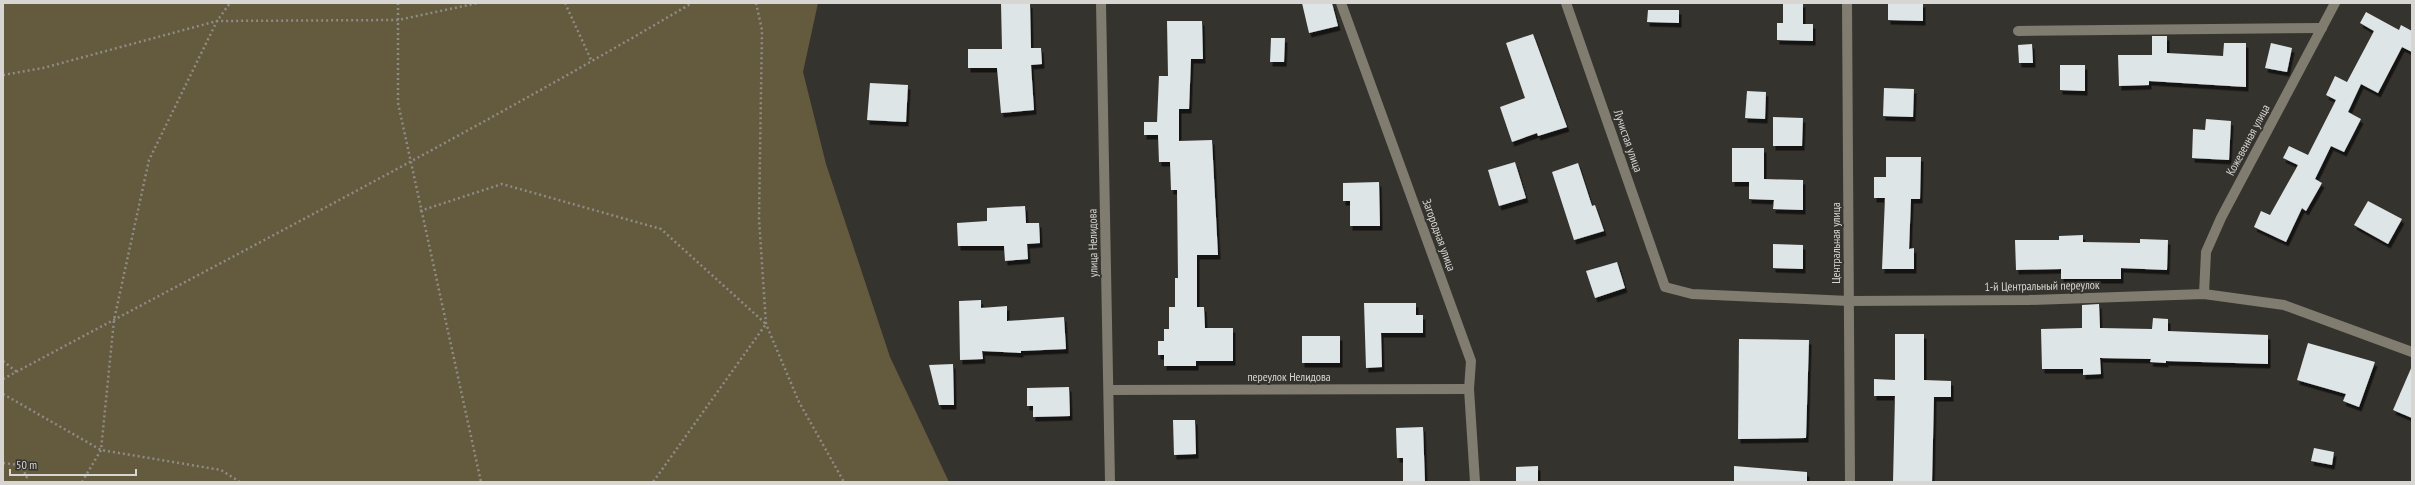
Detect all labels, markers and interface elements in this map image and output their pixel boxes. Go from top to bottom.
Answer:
street label: Кожевенная улица [2223,101,2273,178]
street label: Лучистая улица [1610,107,1646,174]
street label: Загородная улица [1419,197,1460,273]
street label: Центральная улица [1828,202,1843,284]
street label: улица Нелидова [1084,208,1101,277]
street label: 1-й Центральный переулок [1984,277,2100,294]
street label: переулок Нелидова [1247,369,1331,384]
scale bar [10,451,136,477]
text: 50 m [16,457,37,472]

